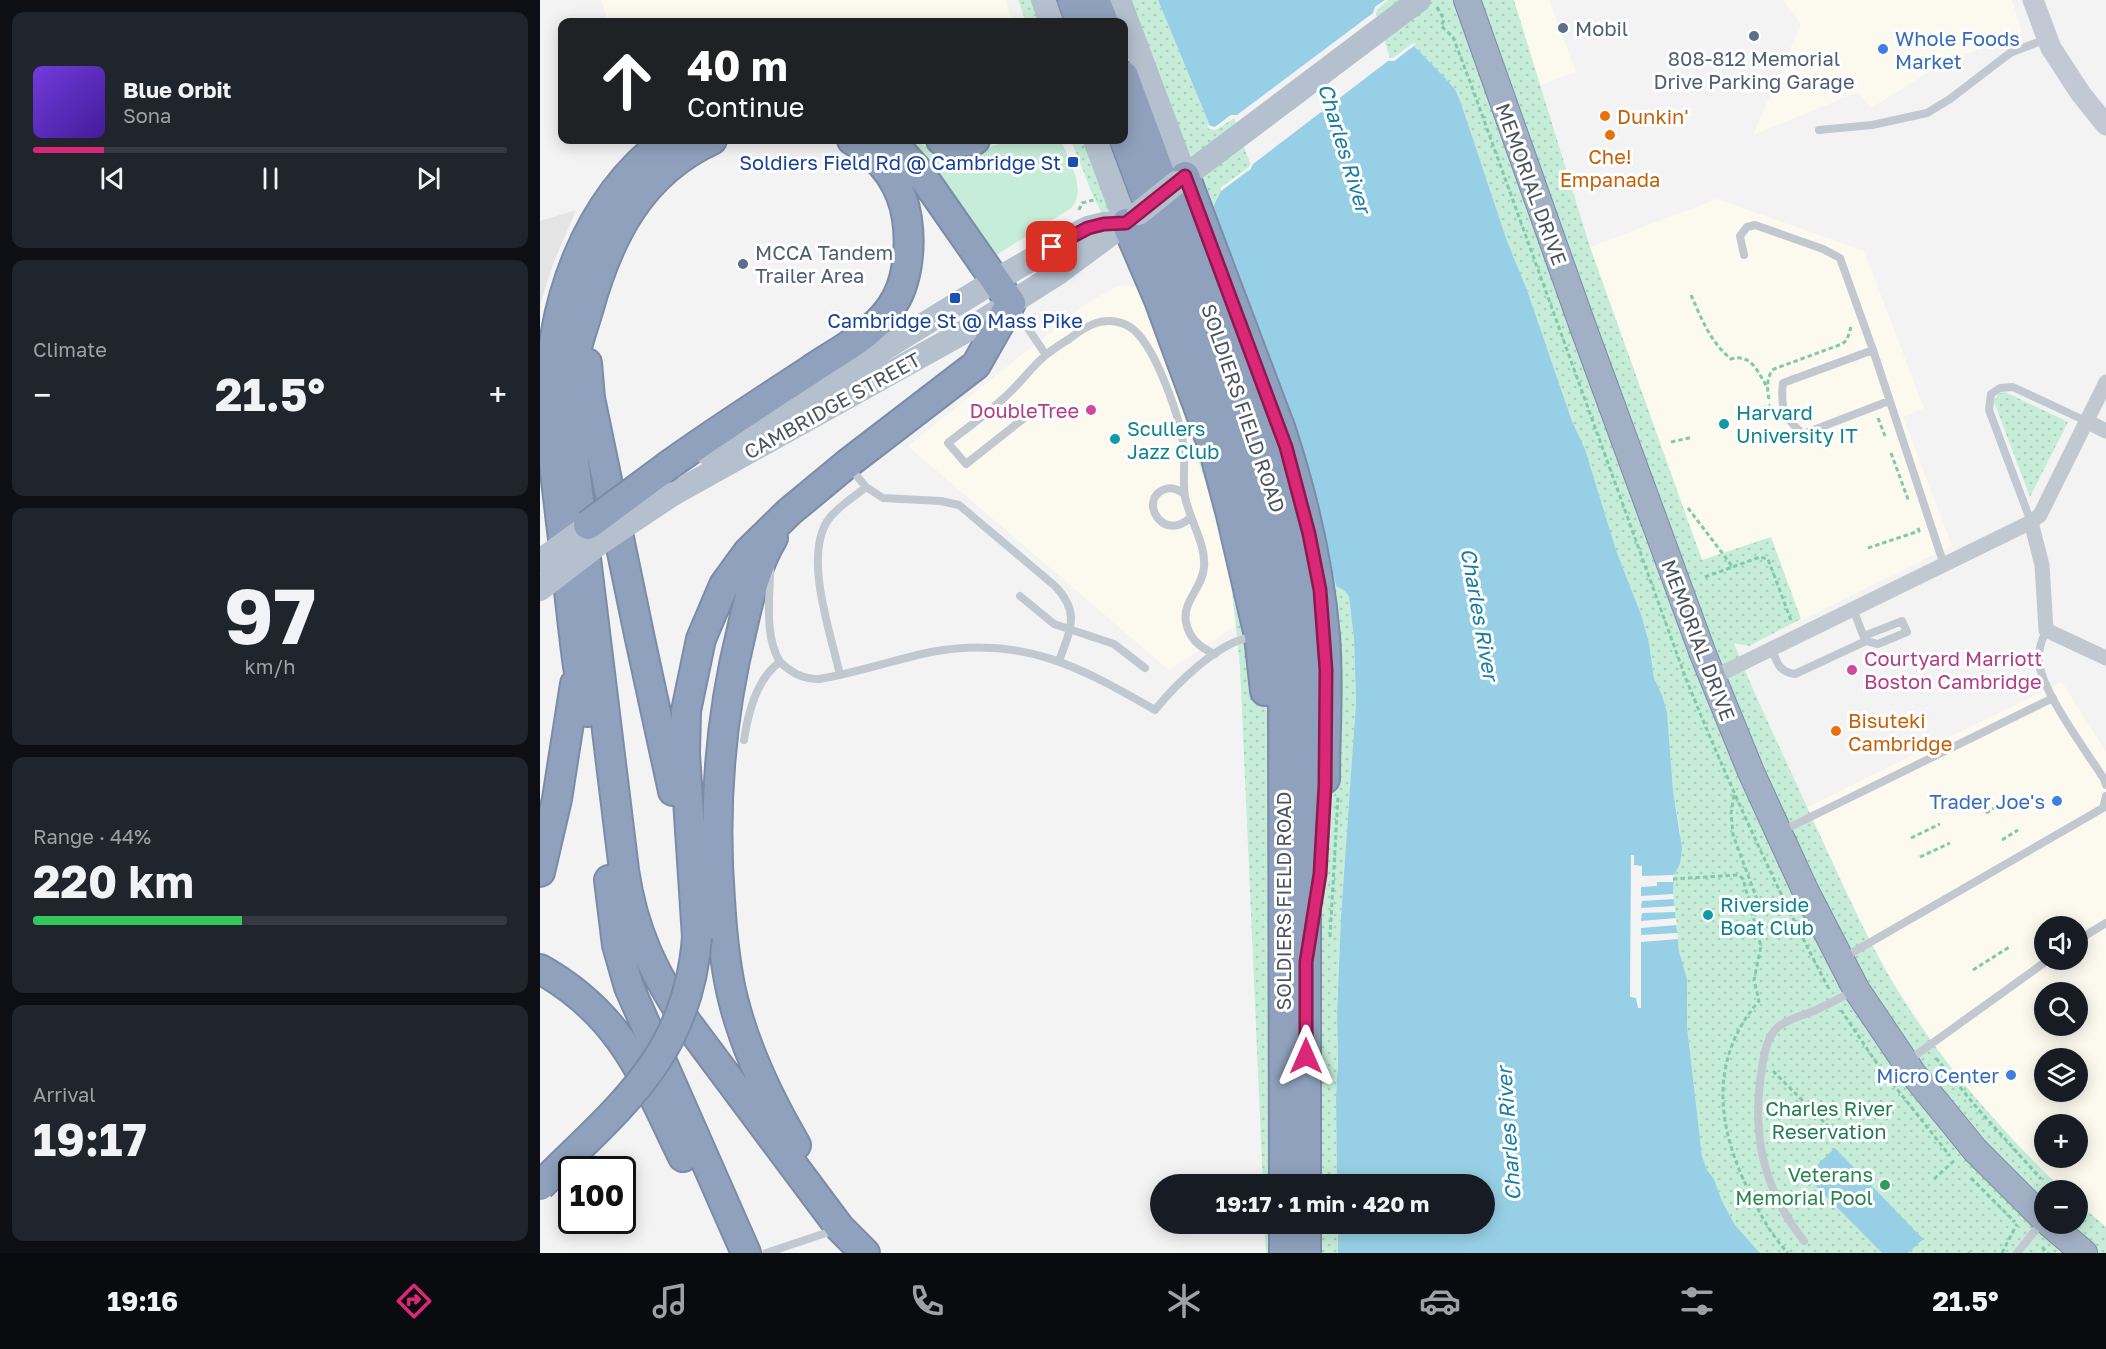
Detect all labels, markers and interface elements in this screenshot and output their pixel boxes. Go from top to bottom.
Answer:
place label: Mobil [1575,16,1628,40]
marker: Mobil [1556,21,1570,35]
place label: Whole Foods Market [1895,26,2020,73]
marker: 808-812 Memorial Drive Parking Garage [1747,29,1761,43]
text: 40 m [687,40,788,90]
icon: ahead [588,42,666,120]
marker: Whole Foods Market [1876,42,1890,56]
place label: 808-812 Memorial Drive Parking Garage [1653,46,1855,93]
text: Blue Orbit [123,76,231,103]
water label: Charles River [1313,80,1378,219]
text: Continue [687,91,805,123]
street label: MEMORIAL DRIVE [1492,100,1572,268]
text: Sona [123,103,171,127]
place label: Dunkin' [1617,104,1689,128]
marker: Dunkin' [1598,109,1612,123]
marker: Che! Empanada [1603,128,1617,142]
place label: Che! Empanada [1560,144,1660,191]
place label: Soldiers Field Rd @ Cambridge St [739,150,1061,174]
marker: Soldiers Field Rd @ Cambridge St [1066,155,1080,169]
icon: previous [96,162,129,195]
icon: pause [254,162,287,195]
icon: next [412,162,445,195]
pin [1026,221,1077,272]
icon: arrive [1035,230,1068,263]
place label: MCCA Tandem Trailer Area [755,240,893,287]
marker: MCCA Tandem Trailer Area [736,257,750,271]
marker: Cambridge St @ Mass Pike [948,291,962,305]
street label: SOLDIERS FIELD ROAD [1197,301,1291,515]
place label: Cambridge St @ Mass Pike [827,308,1083,332]
text: Climate [33,337,107,361]
street label: CAMBRIDGE STREET [740,347,924,463]
text: 21.5° [215,367,325,421]
text: − [33,375,51,414]
text: + [489,375,507,414]
place label: DoubleTree [969,398,1079,422]
place label: Harvard University IT [1736,400,1858,447]
marker: DoubleTree [1084,403,1098,417]
place label: Scullers Jazz Club [1127,416,1219,463]
marker: Harvard University IT [1717,417,1731,431]
marker: Scullers Jazz Club [1108,432,1122,446]
water label: Charles River [1456,546,1505,685]
street label: MEMORIAL DRIVE [1657,556,1741,724]
text: 97 [224,568,316,661]
place label: Courtyard Marriott Boston Cambridge [1864,646,2042,693]
text: km/h [245,654,295,678]
marker: Courtyard Marriott Boston Cambridge [1845,663,1859,677]
place label: Bisuteki Cambridge [1848,708,1952,755]
marker: Bisuteki Cambridge [1829,724,1843,738]
place label: Trader Joe's [1929,789,2045,813]
street label: SOLDIERS FIELD ROAD [1271,791,1295,1011]
marker: Trader Joe's [2050,794,2064,808]
text: Range · 44% [33,824,151,848]
text: 220 km [33,854,194,908]
place label: Riverside Boat Club [1720,892,1814,939]
marker: Riverside Boat Club [1701,908,1715,922]
map controls [2034,916,2088,1234]
button: sound [2034,916,2088,970]
button: search [2034,982,2088,1036]
position arrow [1274,1024,1338,1088]
button: layers [2034,1048,2088,1102]
water label: Charles River [1490,1063,1526,1202]
place label: Micro Center [1876,1063,1999,1087]
marker: Micro Center [2004,1068,2018,1082]
text: Arrival [33,1082,96,1106]
park label: Charles River Reservation [1765,1096,1893,1143]
text: 19:17 [33,1112,147,1166]
button: + [2034,1114,2088,1168]
speed limit sign: 100 [558,1156,636,1234]
place label: Veterans Memorial Pool [1735,1162,1873,1209]
marker: Veterans Memorial Pool [1878,1178,1892,1192]
button: − [2034,1180,2088,1234]
text: 19:17 · 1 min · 420 m [1216,1190,1429,1217]
icon: directions [393,1280,435,1322]
icon: music [649,1280,691,1322]
icon: phone [906,1280,948,1322]
icon: climate [1163,1280,1205,1322]
icon: car [1419,1280,1461,1322]
icon: filters [1676,1280,1718,1322]
text: 19:16 [107,1285,178,1317]
text: 21.5° [1933,1285,1999,1317]

